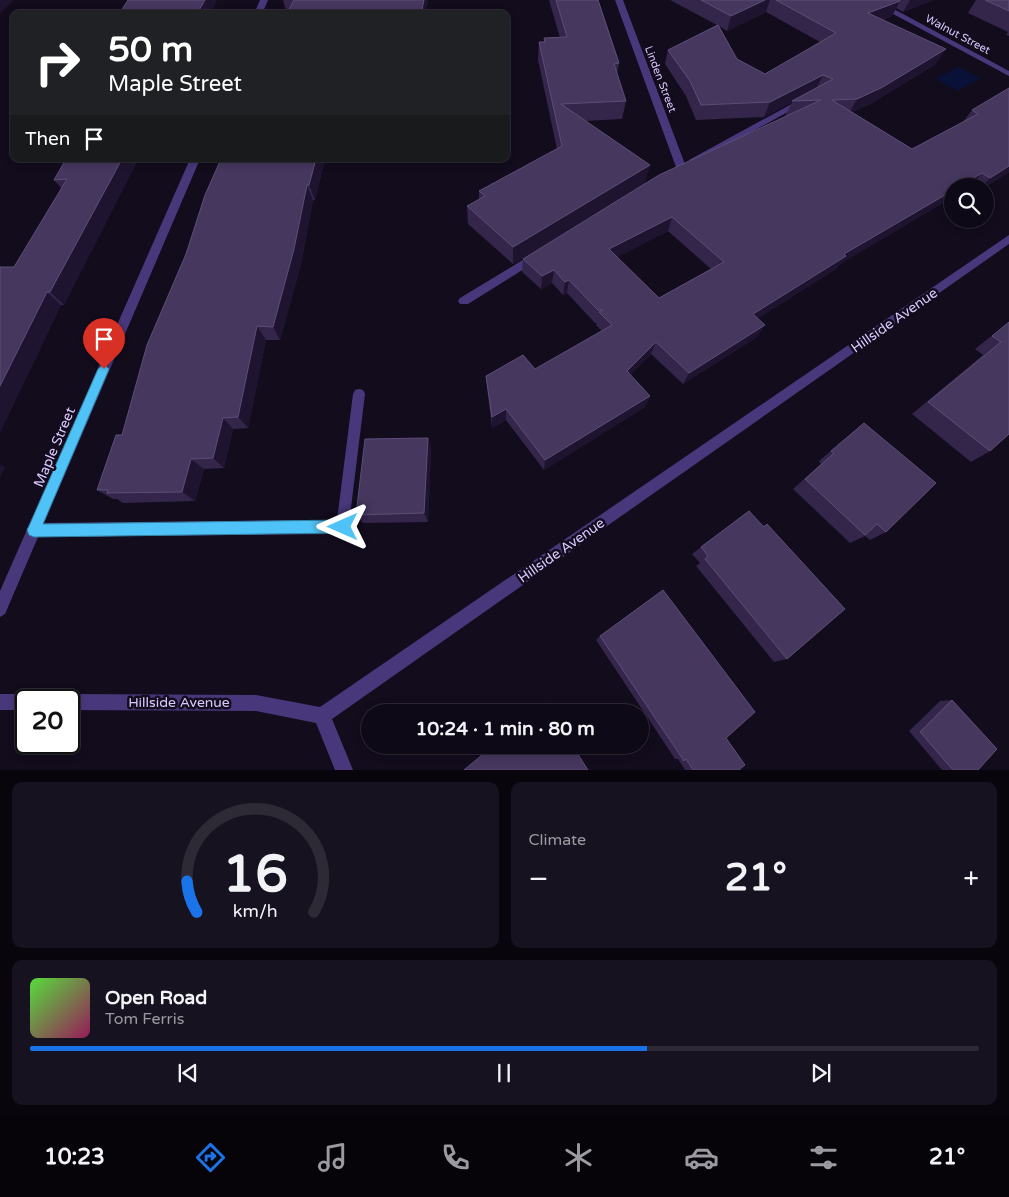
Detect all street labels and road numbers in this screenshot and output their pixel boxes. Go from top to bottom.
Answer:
street label: Walnut Street [923,12,992,57]
street label: Linden Street [642,44,679,114]
street label: Hillside Avenue [848,284,941,357]
street label: Maple Street [30,404,79,490]
street label: Hillside Avenue [515,514,608,587]
street label: Hillside Avenue [128,694,230,711]

